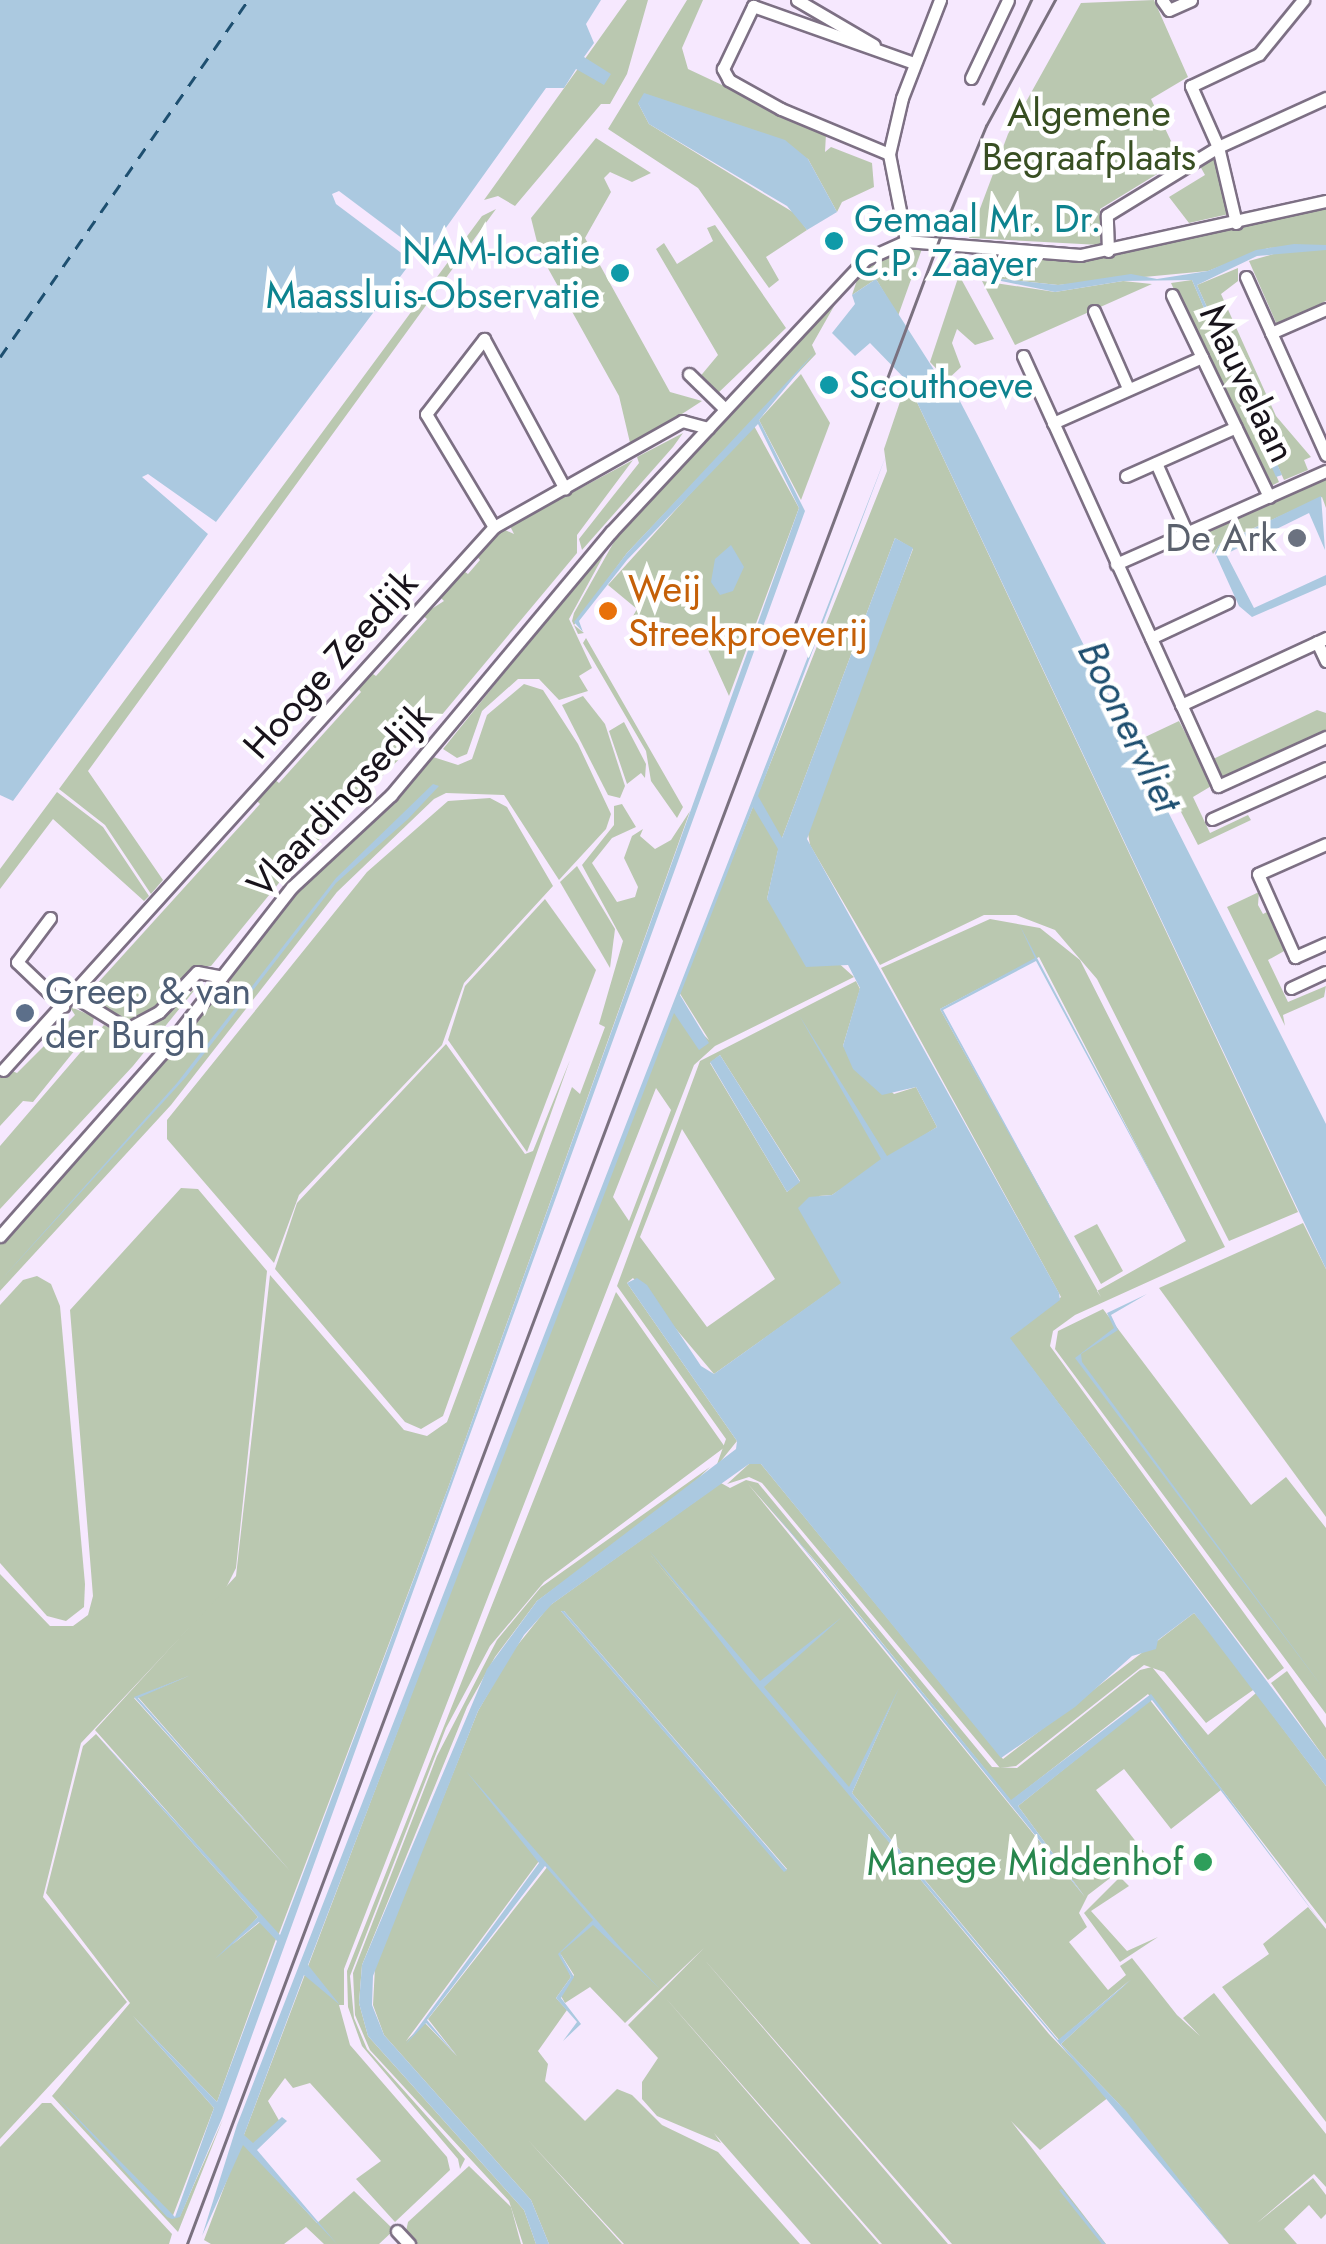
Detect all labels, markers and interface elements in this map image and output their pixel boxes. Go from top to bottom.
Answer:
park label: Algemene Begraafplaats [982,90,1196,180]
place label: Gemaal Mr. Dr. C.P. Zaayer [854,196,1102,286]
place label: NAM-locatie Maassluis-Observatie [266,228,600,318]
marker: Gemaal Mr. Dr. C.P. Zaayer [823,230,845,252]
marker: NAM-locatie Maassluis-Observatie [609,262,631,284]
street label: Mauvelaan [1190,297,1306,469]
place label: Scouthoeve [849,362,1033,408]
marker: Scouthoeve [818,374,840,396]
place label: De Ark [1165,515,1277,561]
marker: De Ark [1286,527,1308,549]
street label: Hooge Zeedijk [234,560,426,768]
place label: Weij Streekproeverij [628,566,868,656]
marker: Weij Streekproeverij [597,600,619,622]
water label: Boonervliet [1068,633,1192,819]
street label: Vlaardingsedijk [237,693,441,907]
place label: Greep & van der Burgh [45,968,251,1058]
marker: Greep & van der Burgh [14,1002,36,1024]
place label: Manege Middenhof [867,1839,1183,1885]
marker: Manege Middenhof [1192,1851,1214,1873]

